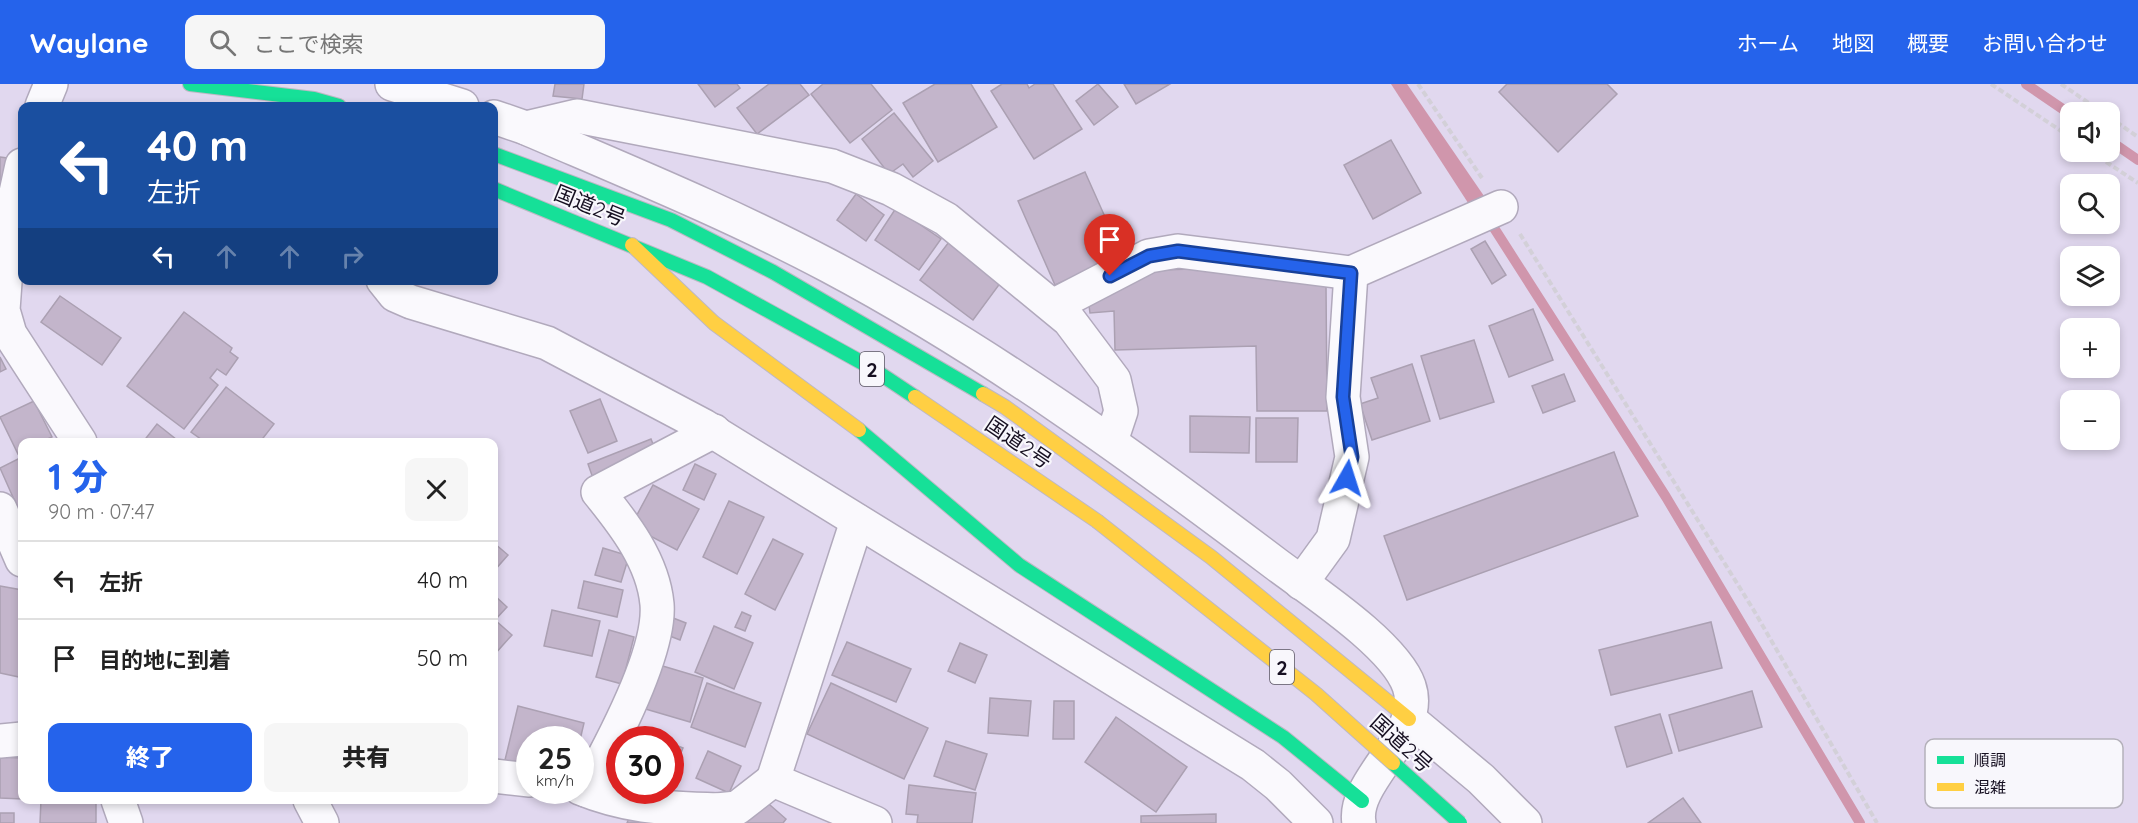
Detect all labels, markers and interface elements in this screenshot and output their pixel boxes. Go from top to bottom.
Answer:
search box [185,15,605,69]
text: Waylane [30,25,149,60]
icon: search [206,26,239,59]
text: ここで検索 [254,30,364,58]
text: ホーム [1737,30,1799,56]
text: 地図 [1832,30,1874,56]
text: 概要 [1907,30,1949,56]
text: お問い合わせ [1982,30,2108,56]
map controls [2060,102,2120,450]
button: sound [2060,102,2120,162]
text: 40 m [147,119,248,172]
icon: left [48,126,126,204]
button: search [2060,174,2120,234]
text: 左折 [147,175,201,209]
street label: 国道2号 [551,179,629,231]
pin [1084,214,1135,276]
icon: arrive [1093,223,1126,256]
icon: left [147,240,180,273]
icon: ahead [210,240,243,273]
icon: ahead [273,240,306,273]
icon: right [336,240,369,273]
button: layers [2060,246,2120,306]
button: + [2060,318,2120,378]
road number: 2 [860,352,884,386]
button: − [2060,390,2120,450]
street label: 国道2号 [981,410,1057,474]
position arrow [1315,446,1379,510]
text: 1 分 [48,454,108,499]
button: close [405,458,468,521]
text: 90 m · 07:47 [48,499,155,524]
icon: left [48,564,81,597]
text: 40 m [417,566,468,594]
text: 左折 [99,568,143,596]
icon: arrive [48,642,81,675]
text: 50 m [417,644,468,672]
text: 目的地に到着 [99,646,231,674]
road number: 2 [1270,650,1294,684]
street label: 国道2号 [1366,708,1438,778]
button: 終了 [48,723,252,792]
button: 共有 [264,723,468,792]
speed limit sign: 30 [606,726,684,804]
text: 25 [538,739,572,777]
legend [1925,739,2123,808]
text: 順調 [1974,750,2006,770]
text: km/h [536,771,574,790]
text: 混雑 [1974,777,2006,797]

